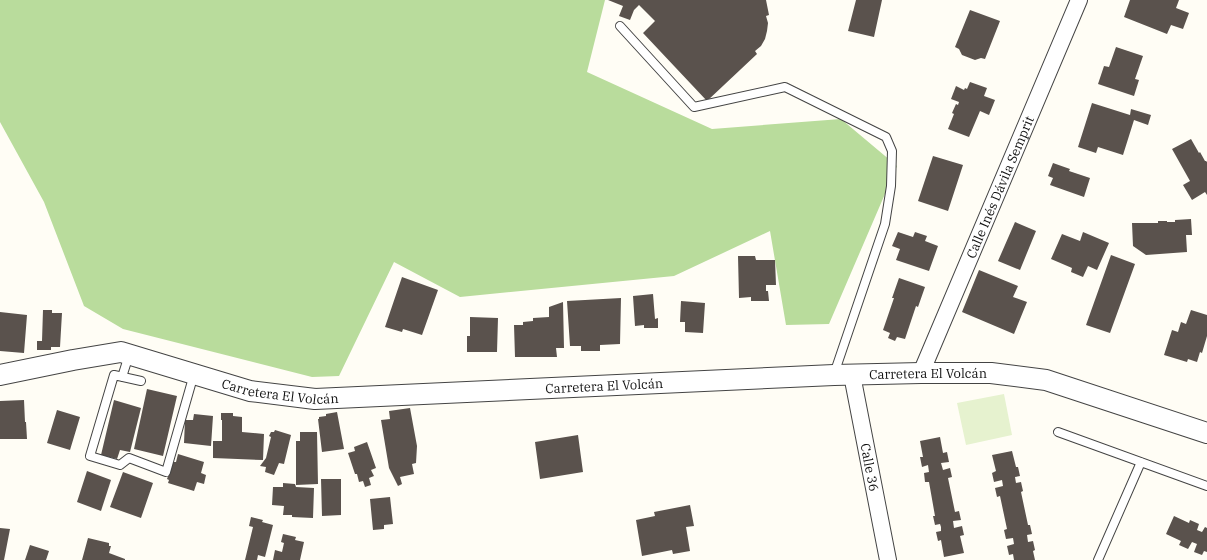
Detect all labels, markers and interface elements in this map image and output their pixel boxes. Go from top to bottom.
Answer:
street label: Calle Inés Dávila Semprit [962,113,1038,261]
street label: Carretera El Volcán [869,365,987,383]
street label: Carretera El Volcán [220,374,339,408]
street label: Carretera El Volcán [545,374,664,397]
street label: Calle 36 [857,442,883,493]

